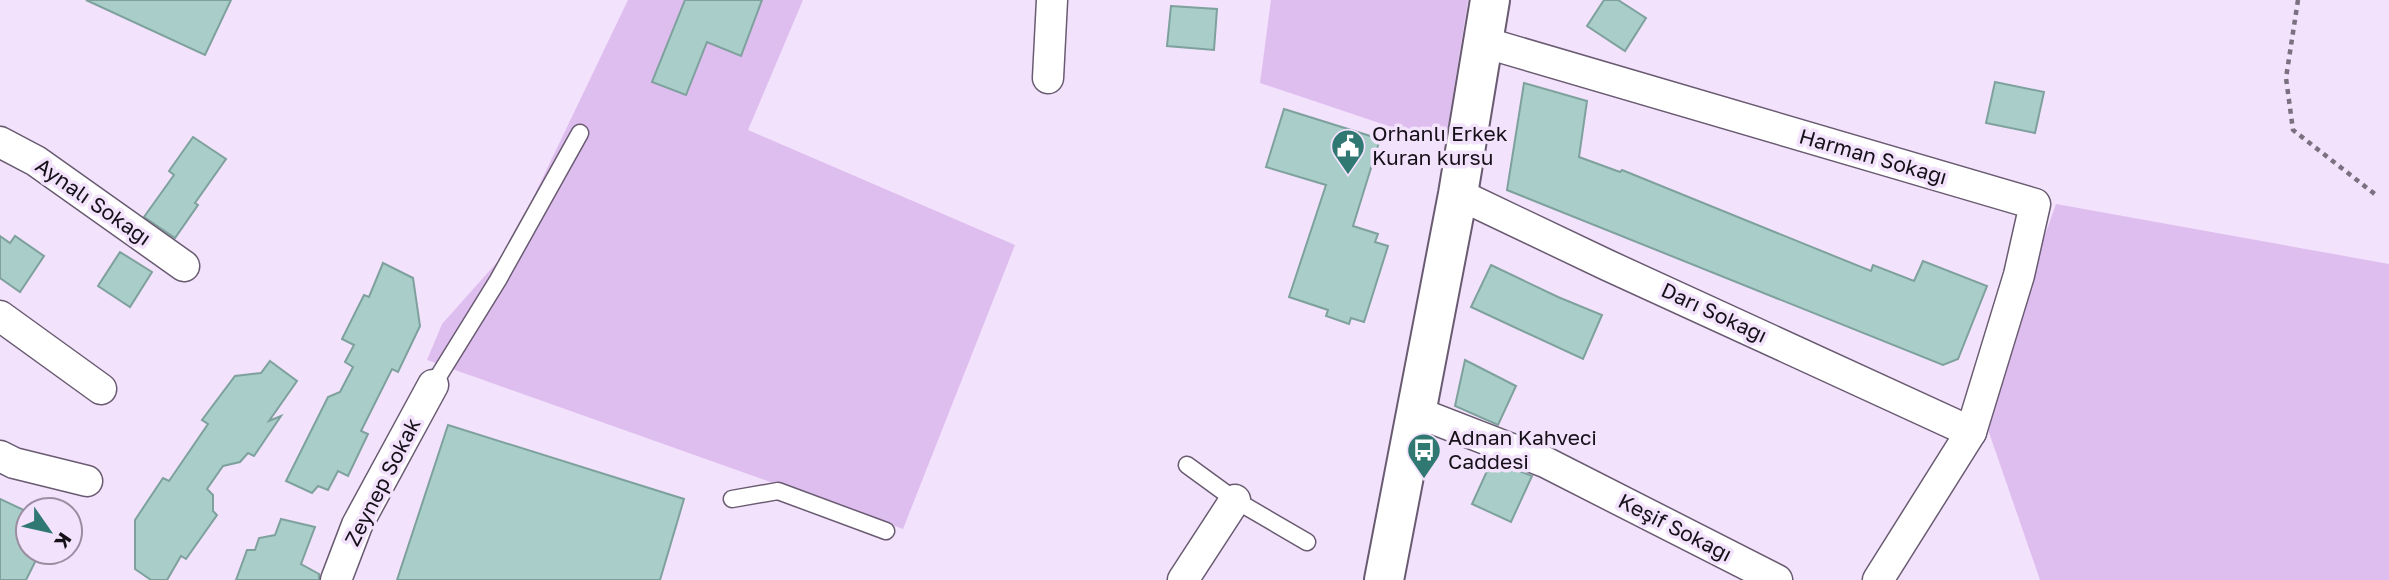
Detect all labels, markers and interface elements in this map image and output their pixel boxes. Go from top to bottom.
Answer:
place label: Orhanlı Erkek Kuran kursu [1372,120,1508,170]
street label: Harman Sokağı [1796,122,1950,190]
public building icon: Orhanlı Erkek Kuran kursu [1329,127,1367,176]
street label: Aynalı Sokağı [31,152,156,251]
street label: Darı Sokağı [1657,276,1771,348]
street label: Zeynep Sokak [339,413,426,550]
place label: Adnan Kahveci Caddesi [1448,424,1597,474]
bus stop icon: Adnan Kahveci Caddesi [1405,431,1443,480]
street label: Keşif Sokağı [1614,487,1737,567]
north arrow [14,496,84,566]
text: K [50,529,77,553]

